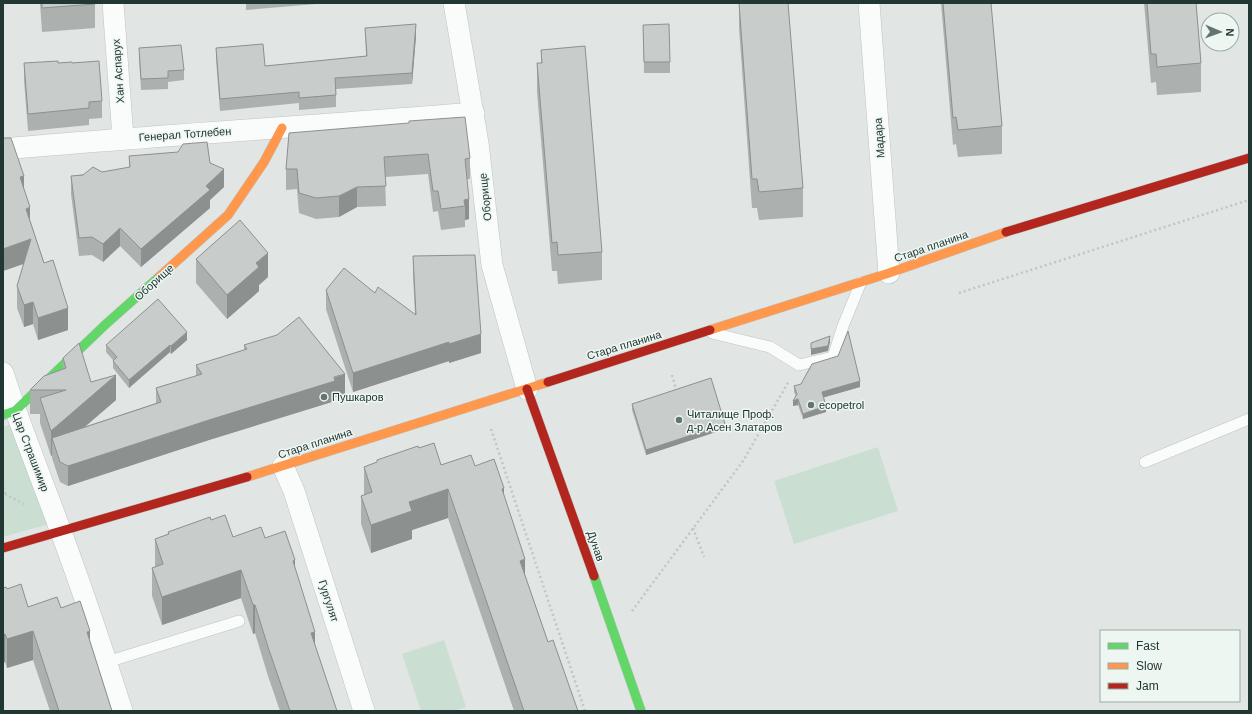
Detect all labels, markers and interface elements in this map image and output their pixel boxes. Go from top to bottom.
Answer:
north arrow [1200,12,1240,52]
text: N [1224,28,1236,37]
street label: Хан Аспарух [110,38,126,104]
street label: Мадара [872,117,886,158]
street label: Генерал Тотлебен [138,125,232,143]
street label: Оборище [477,172,493,222]
street label: Стара планина [893,227,970,264]
street label: Оборище [132,261,176,303]
street label: Стара планина [585,328,663,362]
place label: Пушкаров [332,391,384,403]
marker: Пушкаров [319,392,329,402]
place label: ecopetrol [819,399,864,411]
marker: ecopetrol [806,400,816,410]
place label: Читалище Проф. д-р Асен Златаров [687,408,783,433]
street label: Цар Страшимир [10,411,52,493]
marker: Читалище Проф. д-р Асен Златаров [674,415,684,425]
street label: Стара планина [276,425,354,461]
street label: Дунав [585,529,607,563]
street label: Гургулят [317,579,341,623]
legend [1100,630,1240,702]
text: Fast [1136,639,1160,653]
text: Slow [1136,659,1162,673]
text: Jam [1136,679,1159,693]

